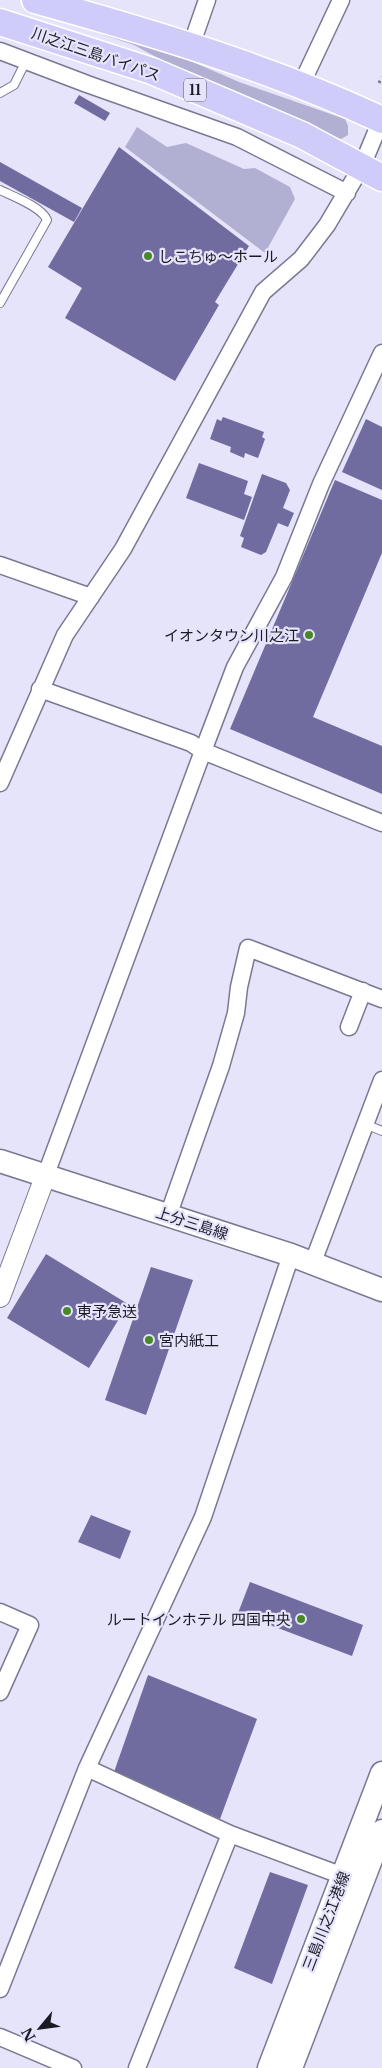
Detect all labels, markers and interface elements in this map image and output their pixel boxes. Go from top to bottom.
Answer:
street label: 川之江三島バイパス [29,23,163,85]
road number: 11 [184,78,206,102]
place label: しこちゅ～ホール [158,247,278,266]
marker: しこちゅ～ホール [142,250,154,262]
place label: イオンタウン川之江 [164,626,299,645]
marker: イオンタウン川之江 [303,629,315,641]
street label: 上分三島線 [153,1202,231,1244]
place label: 東予急送 [77,1302,137,1321]
marker: 東予急送 [61,1305,73,1317]
place label: 宮内紙工 [159,1331,219,1350]
marker: 宮内紙工 [143,1334,155,1346]
place label: ルートインホテル 四国中央 [107,1610,291,1629]
marker: ルートインホテル 四国中央 [295,1613,307,1625]
street label: 三島川之江港線 [298,1869,354,1973]
north arrow [15,2003,65,2053]
text: N [18,2024,40,2044]

